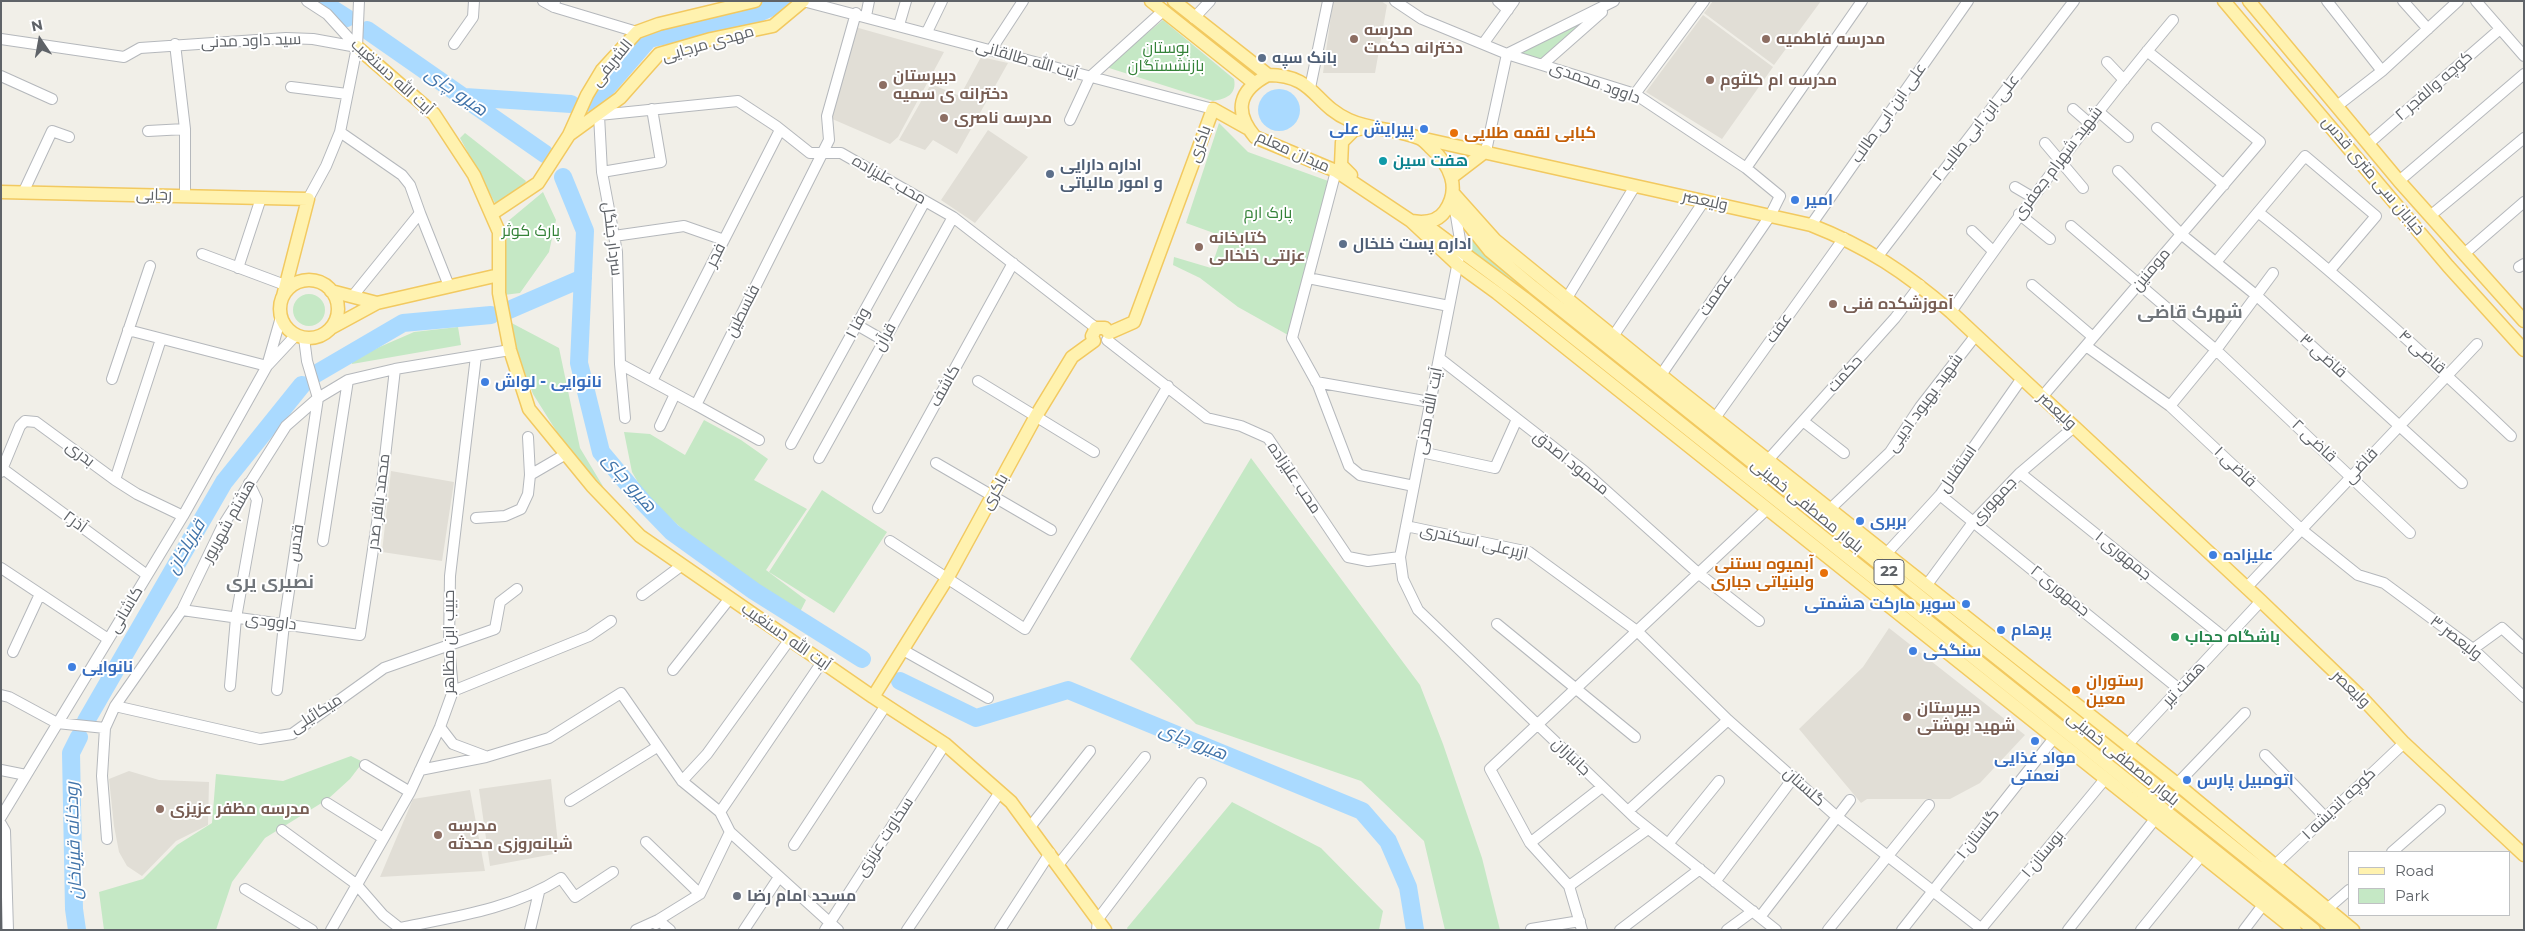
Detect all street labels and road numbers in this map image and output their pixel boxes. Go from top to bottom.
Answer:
street label: مهدی مرجایی [660,22,756,66]
street label: سید داود مدنی [200,30,302,52]
street label: آیت الله دستغیب [347,35,437,119]
street label: الشریفی [587,35,637,91]
street label: آیت الله طالقانی [974,36,1080,84]
street label: کوچه والفجر ۲ [2391,47,2477,125]
street label: داوود محمدی [1547,58,1643,108]
street label: علی ابن ابی طالب [1847,59,1931,167]
street label: علی ابن ابی طالب ۲ [1928,71,2024,185]
street label: شهید شهرام جعفری [2009,103,2107,223]
street label: خیابان سی متری قدس [2318,113,2428,239]
street label: باکری [1184,123,1216,165]
street label: میدان معلم [1253,127,1333,177]
street label: محب علیزاده [848,151,930,209]
street label: رجایی [136,185,172,205]
street label: ولیعصر [1681,187,1729,215]
street label: سردار جنگل [598,201,626,277]
street label: فجر [702,240,730,270]
street label: مومنین [2127,245,2175,295]
street label: عصمت [1695,270,1737,320]
street label: فلسطین [722,282,764,340]
street label: وفا ۱ [842,304,874,342]
street label: عفت [1762,309,1796,347]
street label: قرآن [869,319,901,355]
street label: قاضی ۴ [2395,326,2449,378]
street label: قاضی ۳ [2296,330,2350,382]
street label: شهید بهبود ادیبی [1883,350,1967,456]
street label: حکمت [1823,351,1867,397]
street label: کاشف [926,362,964,410]
street label: آیت‌ الله مدنی [1411,366,1447,456]
street label: ولیعصر [2034,388,2080,434]
street label: قاضی ۲ [2288,415,2340,467]
street label: محمود اصدق [1529,427,1613,499]
street label: بدری [62,437,98,471]
street label: محب علیزاده [1263,438,1325,518]
street label: استقلال [1935,441,1981,497]
street label: قاضی ۱ [2210,443,2260,491]
street label: قاضی [2340,444,2382,488]
street label: محمد باقر صدر [364,453,394,551]
street label: بلوار مصطفی خمینی [1747,455,1867,557]
street label: باکری [977,471,1013,513]
street label: جمهوری [1967,473,2021,529]
street label: هشتم شهریور [198,476,260,566]
street label: آذر۲ [59,507,91,537]
street label: ازبرعلی اسکندری [1418,520,1530,564]
street label: قدس [284,523,308,563]
street label: جمهوری ۱ [2091,527,2155,585]
road number: 22 [1874,560,1904,584]
street label: جمهوری ۲ [2027,561,2093,621]
street label: کاشانی [105,583,147,637]
street label: حبیب ابن مظاهر [439,590,459,694]
street label: آیت الله دستغیب [738,599,834,675]
street label: داوودی [244,609,298,635]
street label: ولیعصر ۳ [2426,612,2486,664]
street label: هفت تیر [2159,658,2209,710]
street label: ولیعصر [2328,666,2374,712]
street label: میکائیلی [286,690,346,738]
street label: بلوار مصطفی خمینی [2063,708,2183,810]
street label: جانبازان [1548,734,1594,780]
street label: گلستان [1779,763,1829,811]
street label: کوچه اندیشه ۱ [2298,764,2380,844]
street label: سخاوت عزیزی [852,794,918,880]
street label: گلستان ۱ [1952,805,2004,863]
street label: بوستان ۱ [2018,826,2068,882]

